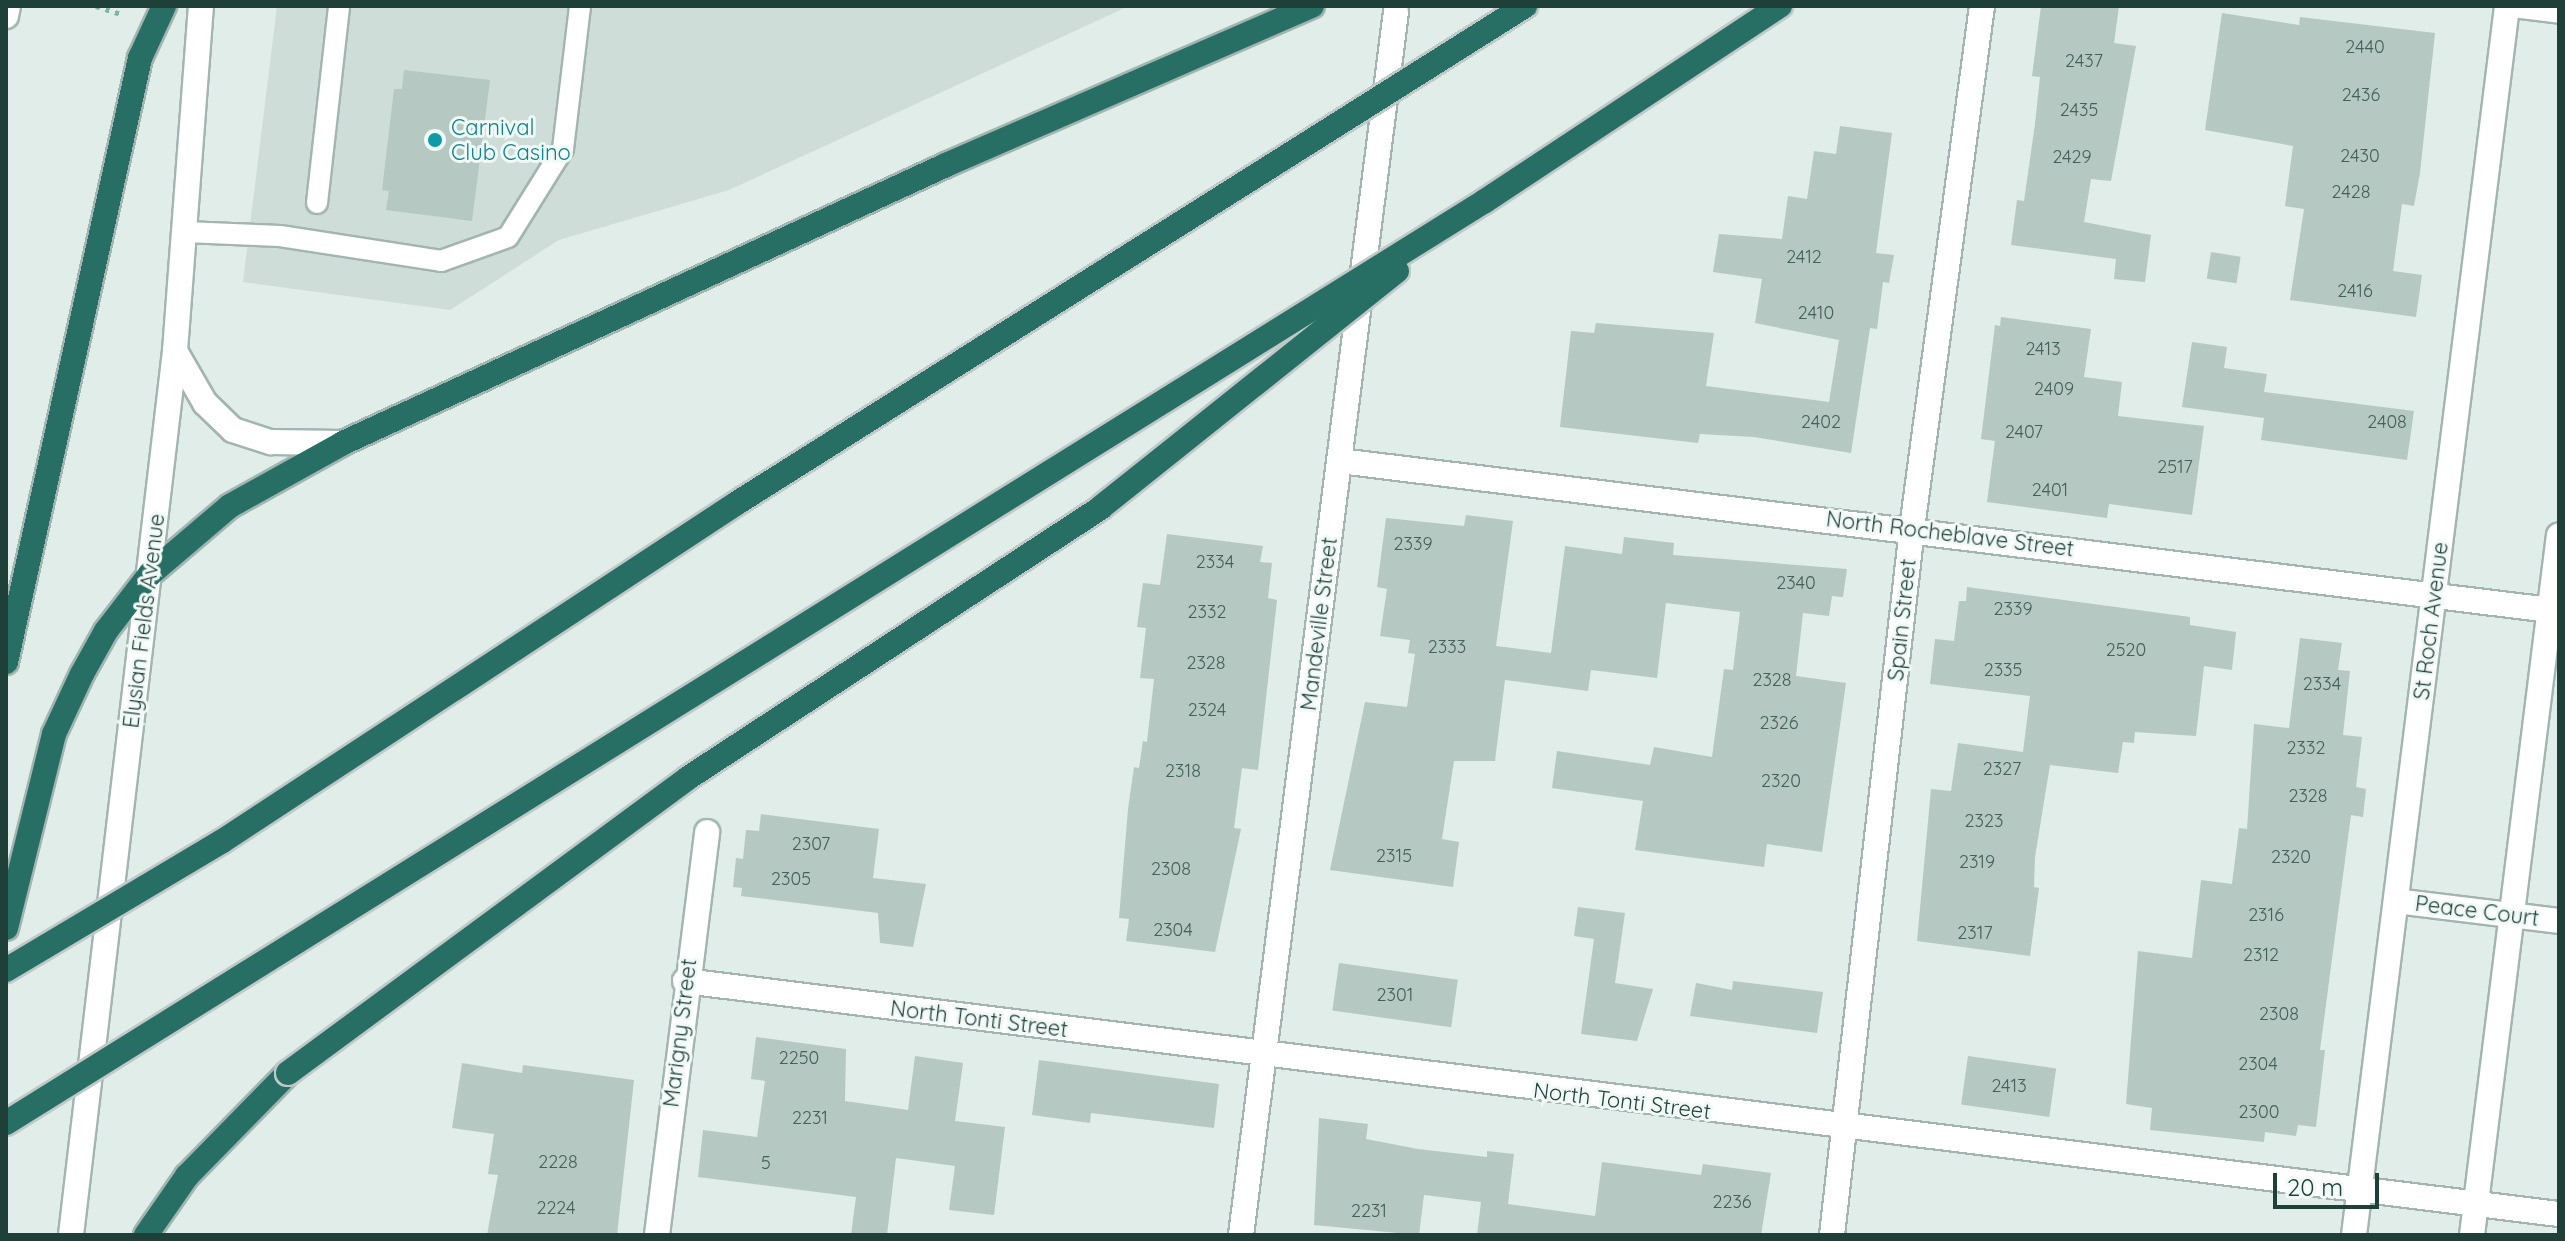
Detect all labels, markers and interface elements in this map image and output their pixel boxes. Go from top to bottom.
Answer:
house number: 2440 [2345,36,2385,58]
house number: 2437 [2065,50,2103,72]
house number: 2436 [2342,84,2380,106]
house number: 2435 [2060,99,2098,121]
place label: Carnival Club Casino [451,114,571,166]
marker: Carnival Club Casino [426,131,444,149]
house number: 2430 [2340,145,2380,167]
house number: 2429 [2052,146,2092,168]
house number: 2428 [2332,181,2370,203]
house number: 2412 [1786,246,1822,268]
house number: 2416 [2337,280,2373,302]
house number: 2410 [1798,302,1834,324]
house number: 2413 [2025,338,2061,360]
house number: 2409 [2034,378,2074,400]
house number: 2402 [1801,411,1841,433]
house number: 2408 [2367,411,2407,433]
house number: 2407 [2005,421,2043,443]
house number: 2517 [2157,456,2193,478]
house number: 2401 [2032,479,2068,501]
street label: North Rocheblave Street [1825,506,2075,562]
street label: Elysian Fields Avenue [118,512,170,730]
house number: 2339 [1394,533,1432,555]
street label: Mandeville Street [1295,536,1343,712]
street label: St Roch Avenue [2408,541,2454,701]
house number: 2334 [1196,551,1234,573]
street label: Spain Street [1882,558,1922,682]
house number: 2340 [1776,572,1816,594]
house number: 2339 [1994,598,2032,620]
house number: 2332 [1188,601,1226,623]
house number: 2333 [1428,636,1466,658]
house number: 2520 [2106,639,2146,661]
house number: 2328 [1186,652,1226,674]
house number: 2335 [1984,659,2022,681]
house number: 2328 [1752,669,1792,691]
house number: 2334 [2303,673,2341,695]
house number: 2324 [1188,699,1226,721]
house number: 2326 [1759,712,1799,734]
house number: 2332 [2287,737,2325,759]
house number: 2327 [1983,758,2021,780]
house number: 2318 [1165,760,1201,782]
house number: 2320 [1761,770,1801,792]
house number: 2328 [2288,785,2328,807]
house number: 2323 [1965,810,2003,832]
house number: 2307 [792,833,830,855]
house number: 2315 [1376,845,1412,867]
house number: 2320 [2271,846,2311,868]
house number: 2319 [1959,851,1995,873]
house number: 2308 [1151,858,1191,880]
house number: 2305 [771,868,811,890]
street label: Peace Court [2414,890,2540,932]
house number: 2316 [2248,904,2284,926]
house number: 2304 [1153,919,1193,941]
house number: 2317 [1957,922,1993,944]
house number: 2312 [2243,944,2279,966]
street label: Marigny Street [658,957,702,1109]
house number: 2301 [1377,984,1413,1006]
street label: North Tonti Street [889,995,1069,1043]
house number: 2308 [2259,1003,2299,1025]
house number: 2250 [779,1047,819,1069]
house number: 2304 [2238,1053,2278,1075]
house number: 2413 [1991,1075,2027,1097]
street label: North Tonti Street [1532,1077,1712,1125]
house number: 2300 [2239,1101,2279,1123]
house number: 2231 [792,1107,828,1129]
house number: 2228 [538,1151,578,1173]
house number: 5 [761,1152,771,1174]
scale bar [2277,1157,2383,1207]
text: 20 m [2287,1172,2343,1202]
house number: 2236 [1712,1191,1752,1213]
house number: 2224 [536,1197,576,1219]
house number: 2231 [1351,1200,1387,1222]

